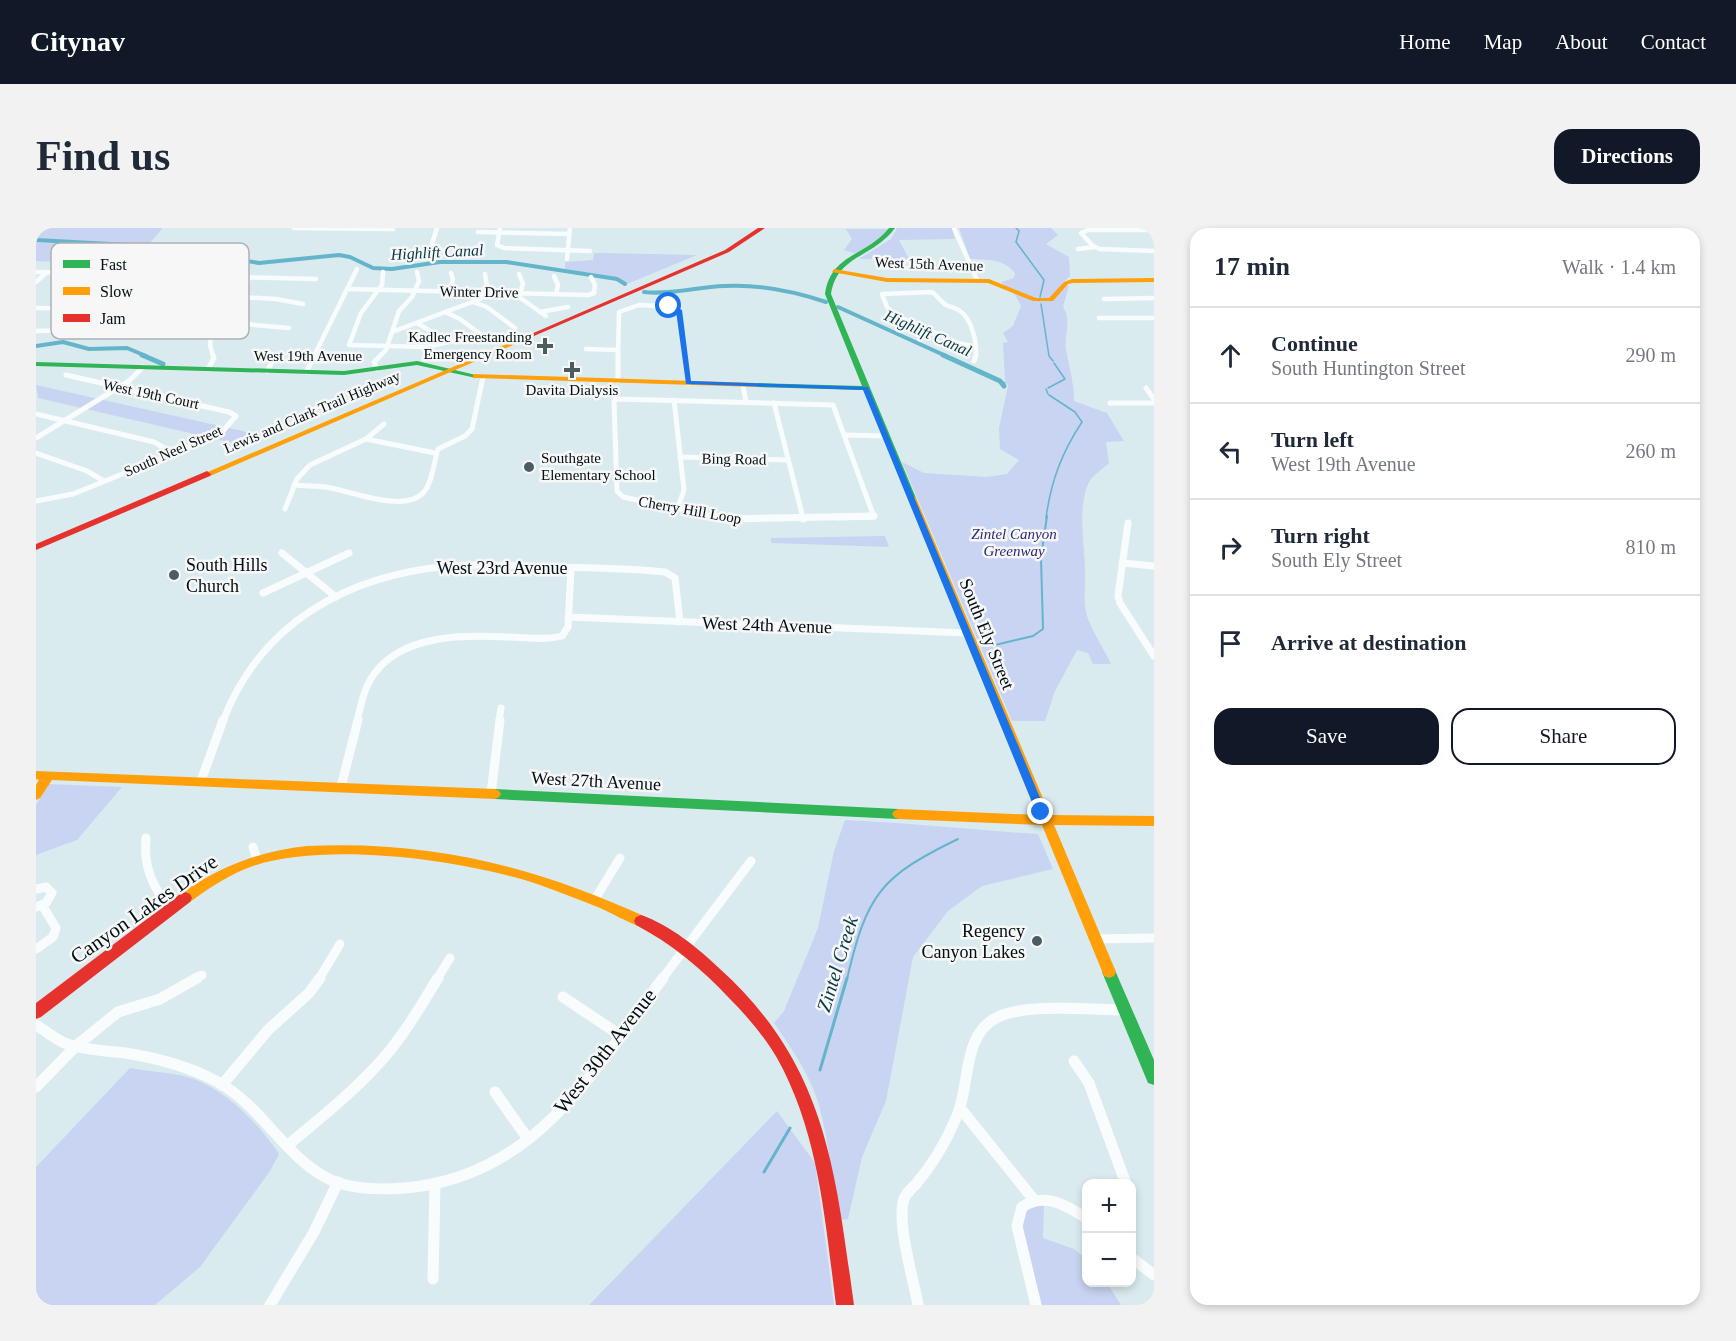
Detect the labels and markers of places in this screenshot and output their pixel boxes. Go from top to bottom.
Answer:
place label: Kadlec Freestanding Emergency Room [408,329,532,362]
marker: Kadlec Freestanding Emergency Room [536,337,554,355]
marker: Davita Dialysis [563,361,581,379]
place label: Davita Dialysis [526,382,619,398]
place label: Southgate Elementary School [541,450,656,483]
marker: Southgate Elementary School [522,460,536,474]
place label: South Hills Church [186,555,268,596]
marker: South Hills Church [167,568,181,582]
place label: Regency Canyon Lakes [922,921,1025,962]
marker: Regency Canyon Lakes [1030,934,1044,948]

